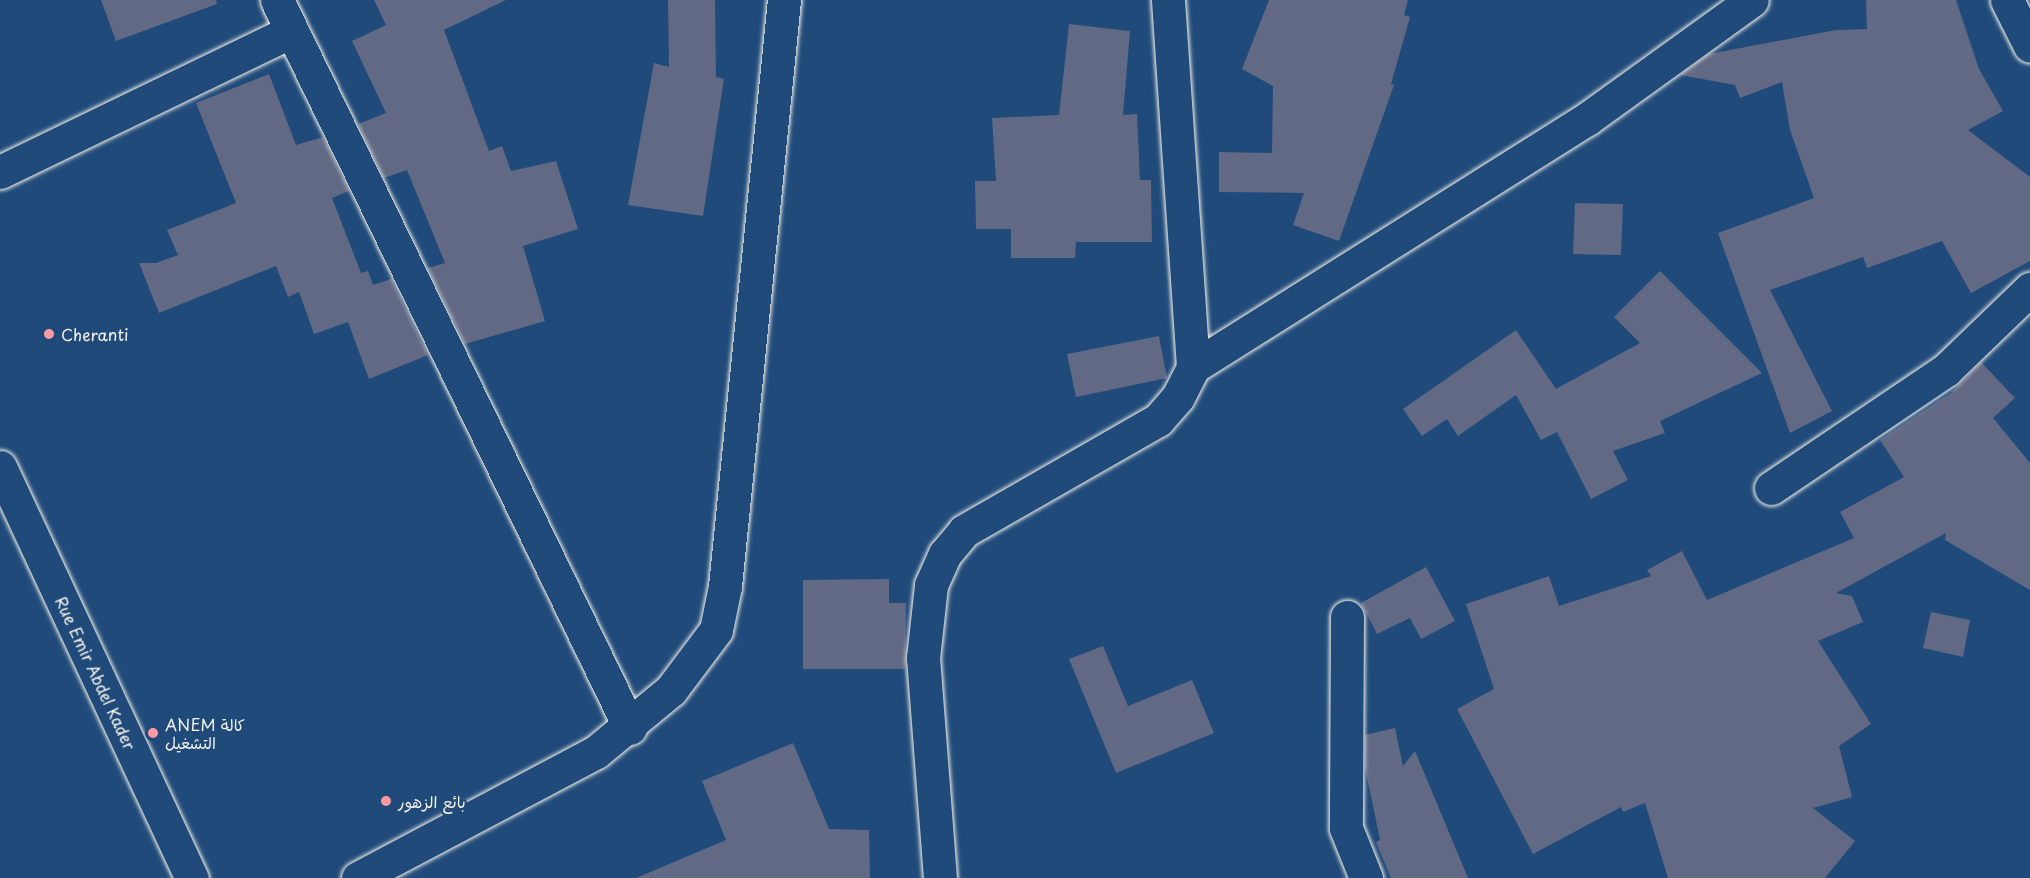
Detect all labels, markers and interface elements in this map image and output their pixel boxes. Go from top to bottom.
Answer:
place label: Cheranti [61,324,128,344]
marker: Cheranti [42,327,56,341]
street label: Rue Emir Abdel Kader [52,592,140,754]
place label: ANEM كالة التشغيل [165,714,244,752]
marker: ANEM كالة التشغيل [146,726,160,740]
place label: بائع الزهور [398,791,466,811]
marker: بائع الزهور [379,794,393,808]

